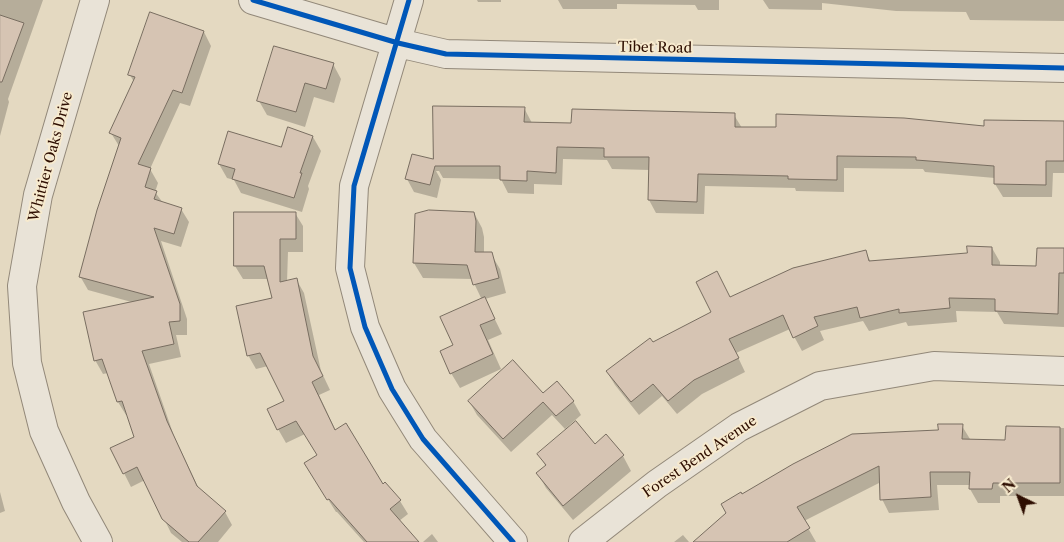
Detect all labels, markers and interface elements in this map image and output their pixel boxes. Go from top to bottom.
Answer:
street label: Tibet Road [618,39,692,57]
street label: Whittier Oaks Drive [26,90,76,224]
street label: Forest Bend Avenue [640,413,760,501]
north arrow [994,472,1044,522]
text: N [998,475,1020,497]

